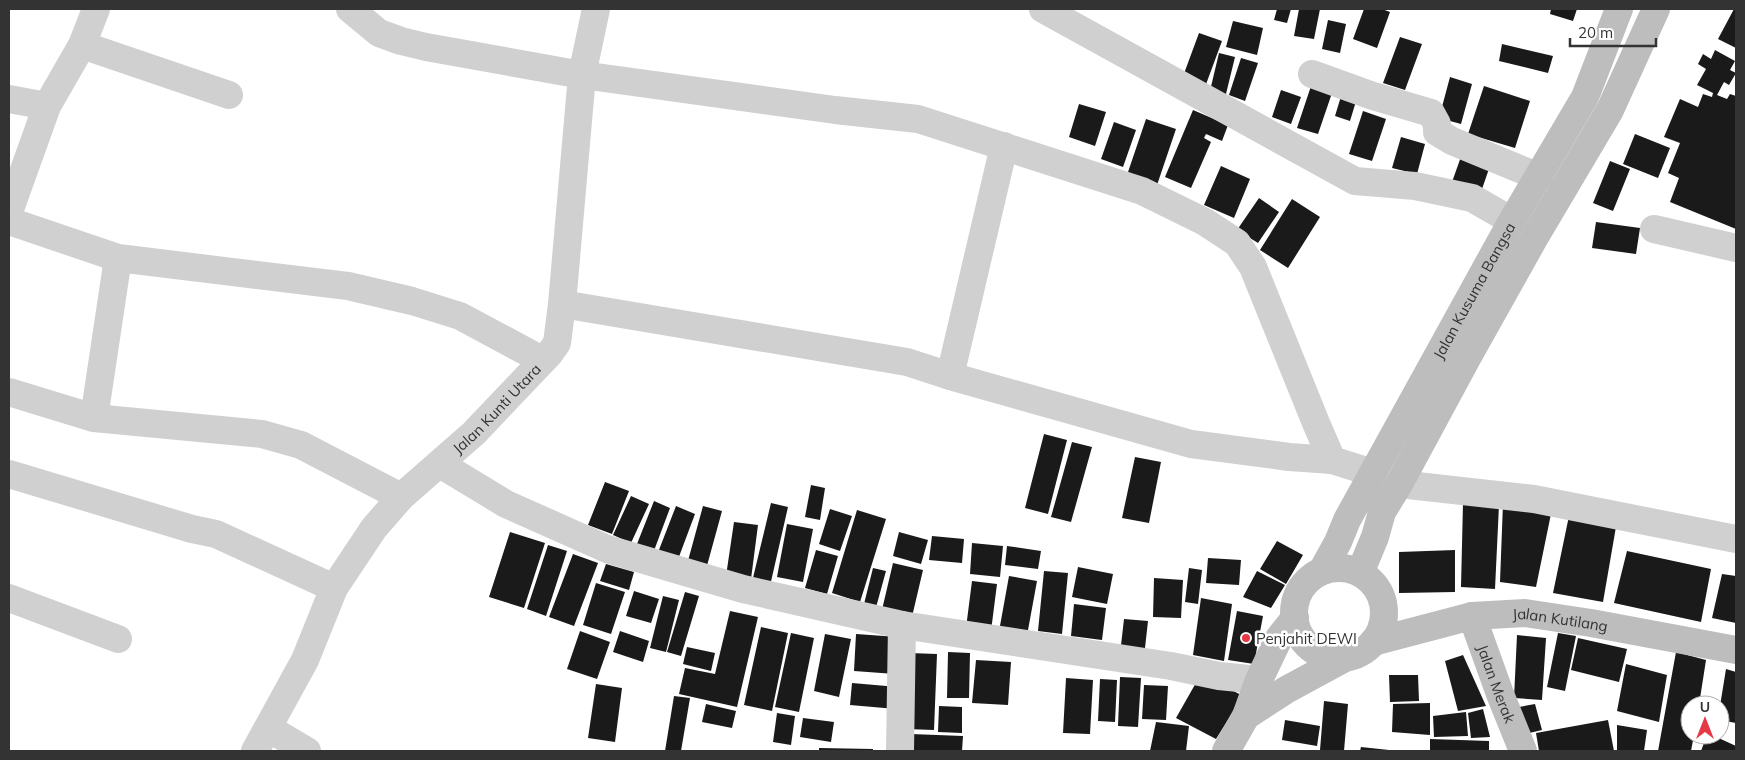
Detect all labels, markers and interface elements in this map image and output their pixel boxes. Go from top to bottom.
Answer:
scale bar [1570,15,1656,47]
text: 20 m [1578,23,1613,42]
street label: Jalan Kusuma Bangsa [1428,219,1519,362]
street label: Jalan Kunti Utara [448,359,545,457]
street label: Jalan Kutilang [1512,603,1610,635]
place label: Penjahit DEWI [1256,629,1357,648]
marker: Penjahit DEWI [1240,632,1252,644]
street label: Jalan Merak [1473,642,1520,726]
north arrow [1680,695,1730,745]
text: U [1700,698,1710,716]

